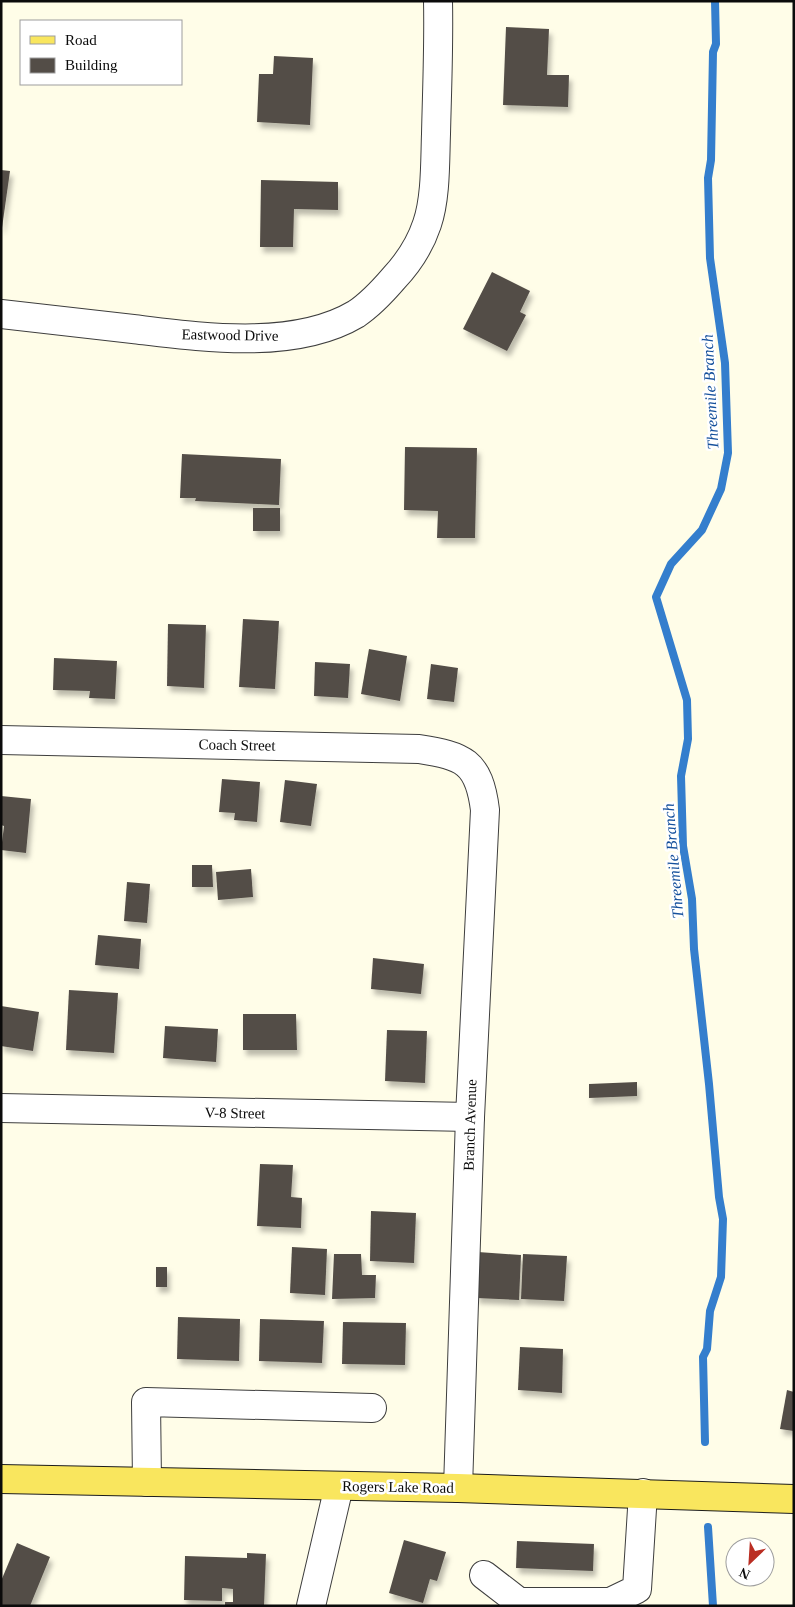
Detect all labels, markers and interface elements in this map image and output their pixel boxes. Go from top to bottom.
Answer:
legend [20,20,182,85]
text: Road [65,32,97,48]
text: Building [65,57,118,73]
street label: Eastwood Drive [181,326,279,344]
water label: Threemile Branch [698,334,722,450]
street label: Coach Street [198,736,276,754]
water label: Threemile Branch [660,803,686,919]
street label: Branch Avenue [460,1079,480,1171]
street label: V-8 Street [205,1104,266,1122]
street label: Rogers Lake Road [342,1478,454,1496]
north arrow [725,1537,775,1587]
text: N [737,1564,752,1582]

